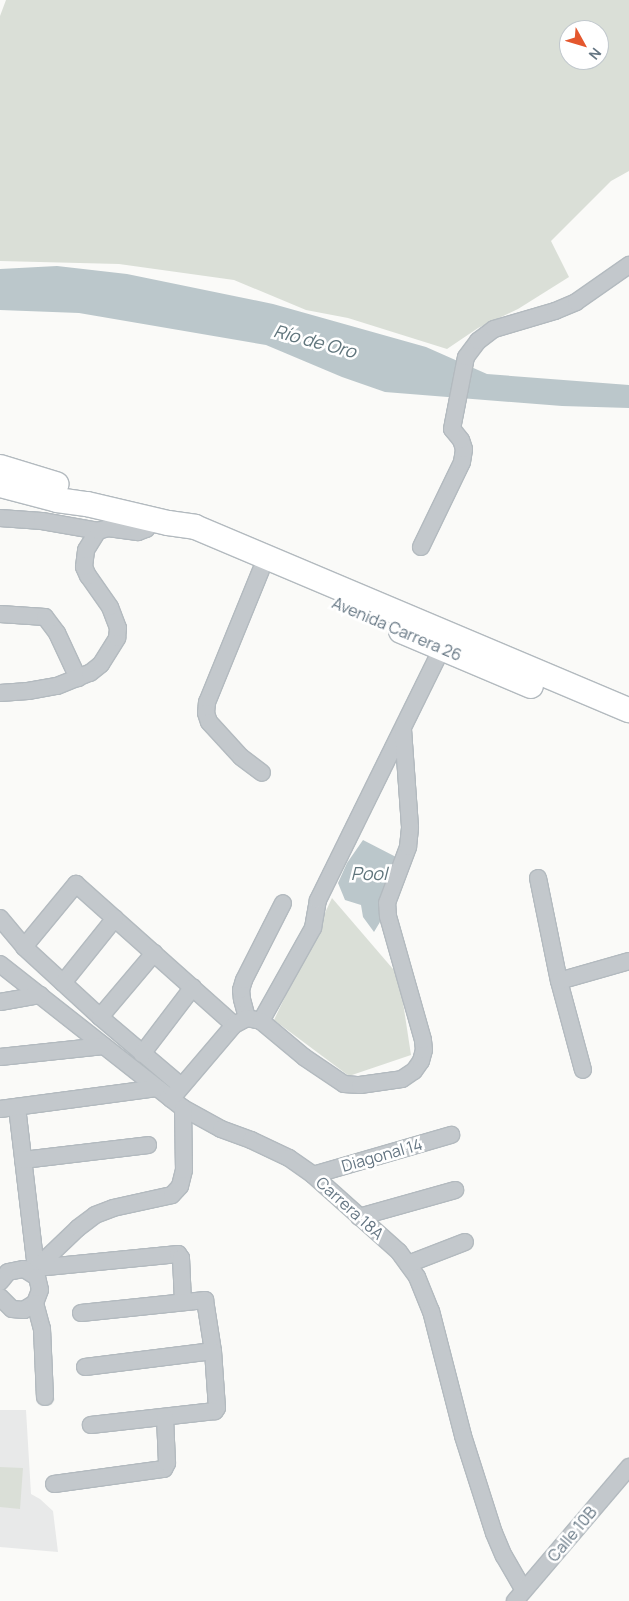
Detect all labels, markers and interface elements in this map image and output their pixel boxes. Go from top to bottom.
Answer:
north arrow [559,20,609,70]
text: N [585,44,606,64]
water label: Río de Oro [271,320,359,362]
street label: Avenida Carrera 26 [329,593,465,665]
water label: Pool [351,862,387,884]
street label: Diagonal 14 [339,1134,425,1176]
street label: Carrera 18A [312,1173,388,1243]
street label: Calle 10B [543,1502,601,1566]

